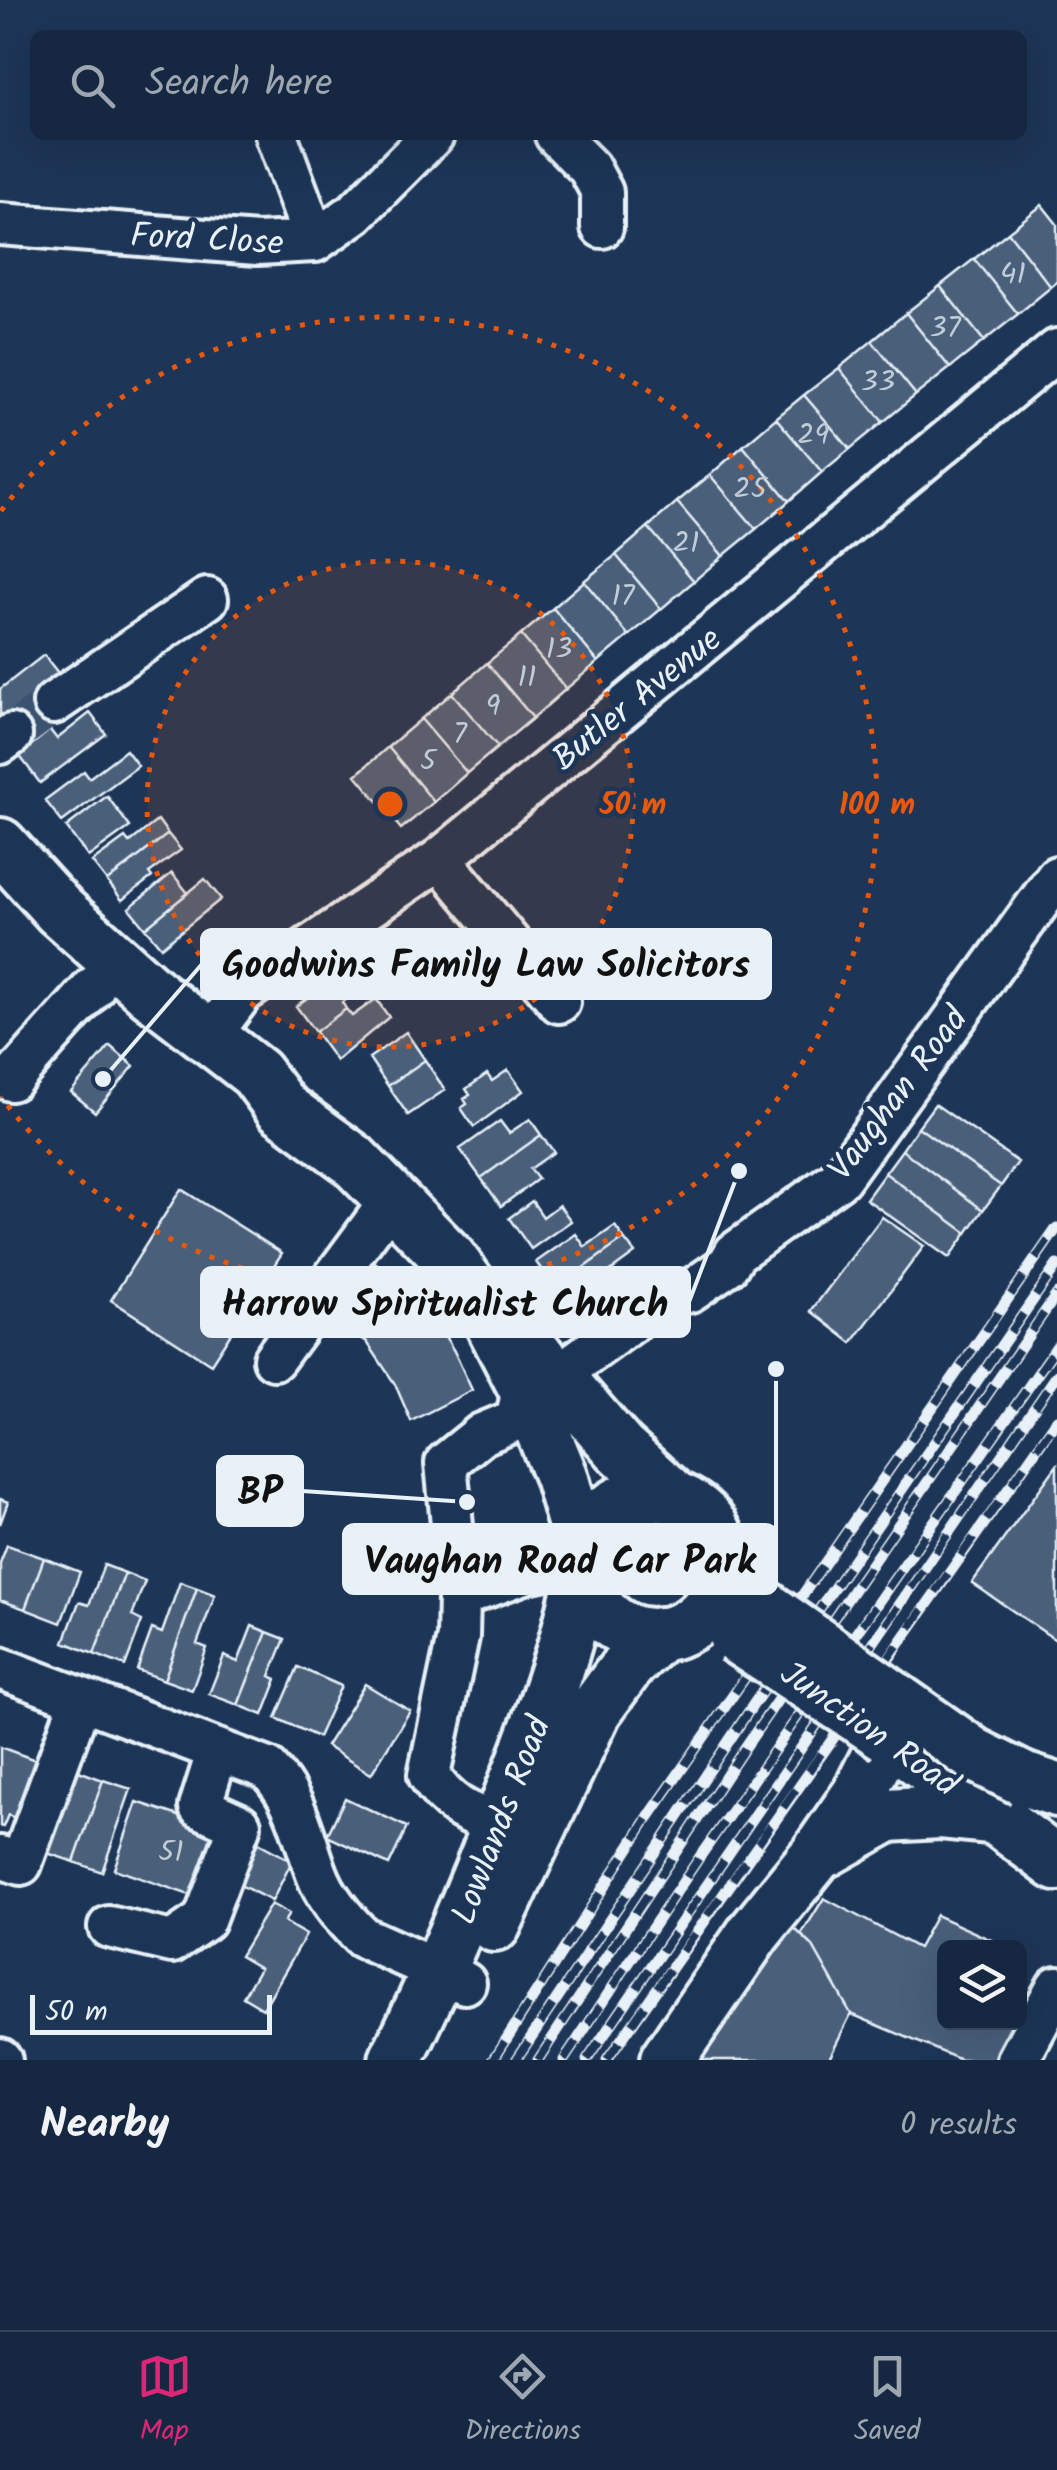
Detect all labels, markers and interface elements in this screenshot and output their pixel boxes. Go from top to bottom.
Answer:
search box [30,30,1027,140]
text: Search here [145,55,332,115]
icon: search [65,58,120,113]
street label: Ford Close [129,209,285,273]
house number: 41 [1000,251,1026,299]
house number: 37 [930,305,962,353]
house number: 33 [861,359,895,407]
house number: 29 [797,412,829,460]
house number: 25 [733,466,769,514]
house number: 21 [673,520,699,568]
house number: 17 [611,573,636,621]
street label: Butler Avenue [540,614,736,787]
house number: 13 [546,626,572,674]
house number: 11 [518,654,536,702]
house number: 9 [486,683,501,731]
house number: 7 [453,711,468,759]
house number: 5 [420,738,438,786]
text: 50 m [599,782,666,830]
text: 100 m [839,782,915,830]
centre of rings [372,786,408,822]
callout: Goodwins Family Law Solicitors [202,930,770,998]
text: Goodwins Family Law Solicitors [222,937,750,997]
street label: Vaughan Road [815,994,985,1194]
callout: Harrow Spiritualist Church [202,1268,689,1336]
text: Harrow Spiritualist Church [221,1276,669,1336]
callout: BP [218,1457,302,1525]
text: BP [238,1464,283,1524]
callout: Vaughan Road Car Park [344,1525,776,1593]
text: Vaughan Road Car Park [364,1533,757,1593]
street label: Junction Road [767,1648,971,1814]
street label: Lowlands Road [437,1708,569,1933]
house number: 51 [158,1829,184,1877]
map controls [937,1940,1027,2030]
button: layers [937,1940,1027,2030]
scale bar [30,1990,272,2034]
text: 50 m [45,1990,108,2035]
text: Nearby [40,2092,169,2159]
text: 0 results [900,2100,1017,2151]
tab: Map [137,2349,192,2454]
tab: Directions [465,2349,581,2454]
tab: Saved [854,2349,920,2454]

